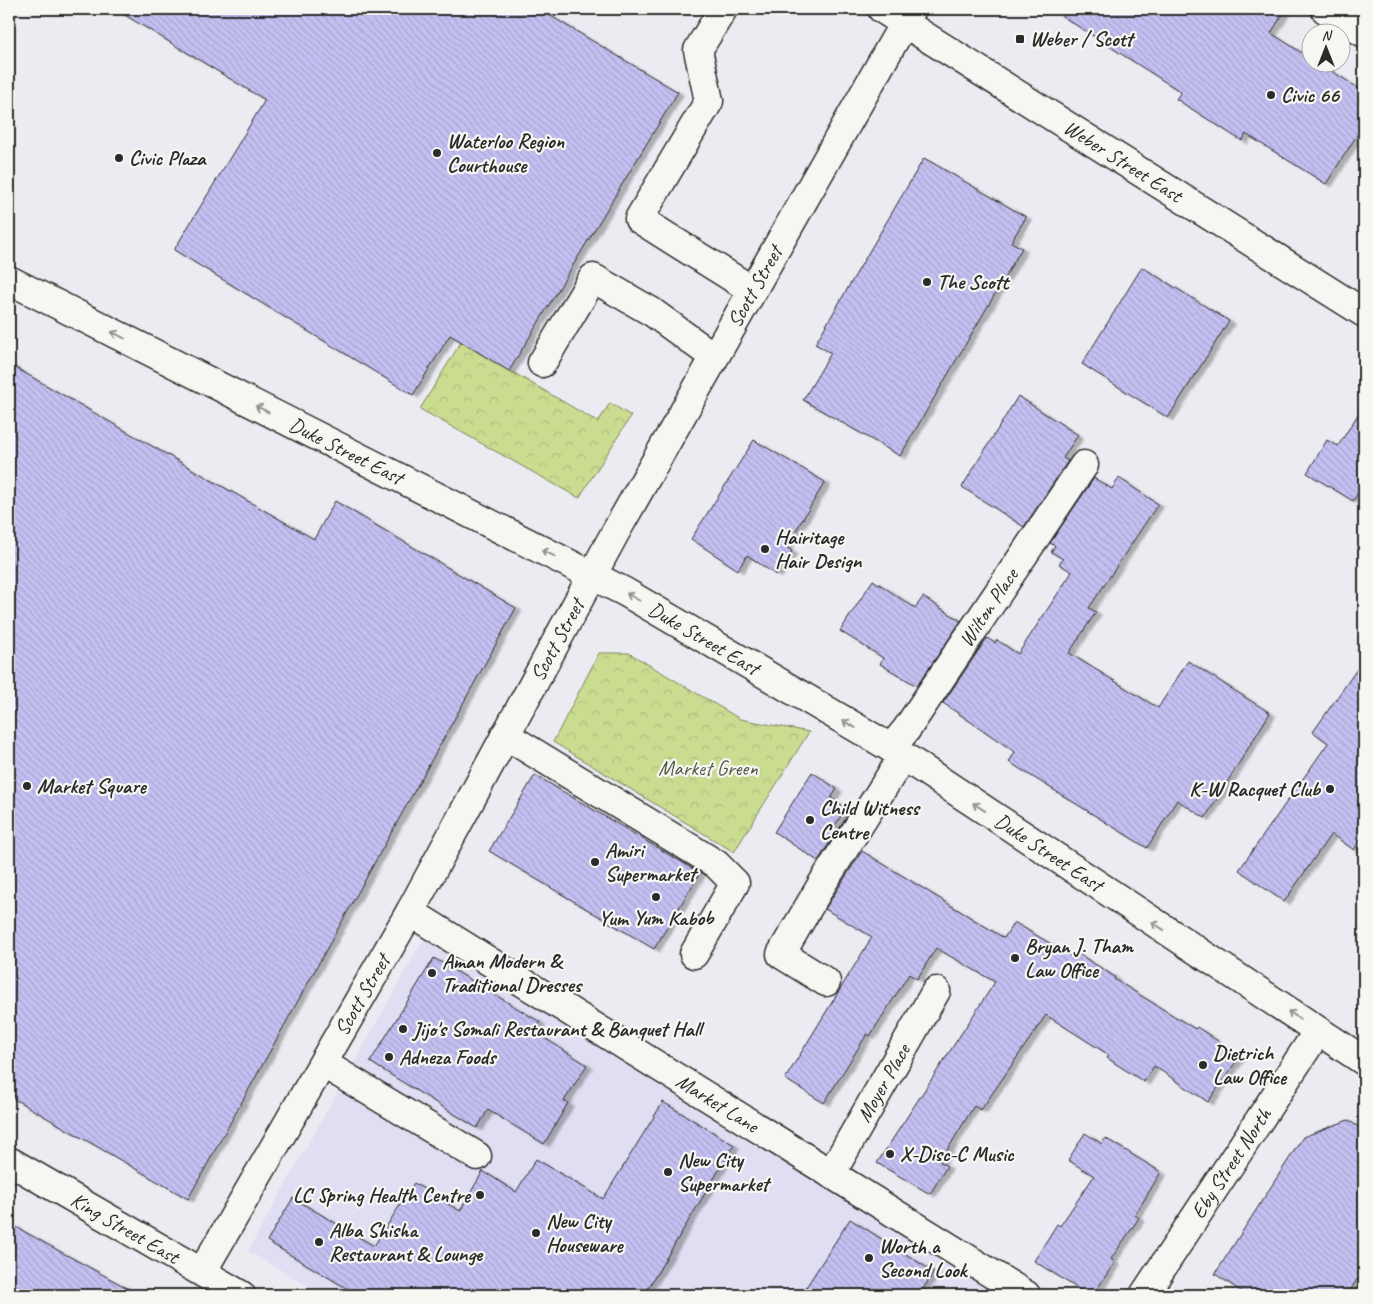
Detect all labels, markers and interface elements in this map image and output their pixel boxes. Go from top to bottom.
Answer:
north arrow [1300,22,1350,72]
place label: Weber / Scott [1030,26,1136,52]
text: N [1322,27,1333,44]
marker: Weber / Scott [1014,33,1026,45]
place label: Civic 66 [1281,82,1341,108]
marker: Civic 66 [1265,89,1277,101]
street label: Weber Street East [1059,114,1189,209]
place label: Waterloo Region Courthouse [447,128,565,178]
place label: Civic Plaza [129,145,207,171]
marker: Waterloo Region Courthouse [431,147,443,159]
marker: Civic Plaza [113,152,125,164]
street label: Scott Street [721,239,789,332]
place label: The Scott [937,269,1011,295]
marker: The Scott [921,276,933,288]
one-way arrow [110,330,125,340]
one-way arrow [255,404,270,413]
street label: Duke Street East [285,411,410,492]
place label: Hairitage Hair Design [775,524,863,574]
marker: Hairitage Hair Design [759,543,771,555]
one-way arrow [540,548,555,558]
street label: Wilton Place [953,562,1025,651]
street label: Scott Street [525,592,591,685]
one-way arrow [626,592,641,602]
street label: Duke Street East [644,596,767,682]
one-way arrow [842,718,856,728]
park label: Market Green [658,755,758,781]
place label: Market Square [37,773,148,799]
place label: K-W Racquet Club [1189,776,1322,802]
marker: Market Square [21,780,33,792]
marker: K-W Racquet Club [1324,783,1336,795]
place label: Child Witness Centre [820,795,922,845]
one-way arrow [973,802,987,812]
street label: Duke Street East [990,807,1110,899]
marker: Child Witness Centre [804,814,816,826]
place label: Amiri Supermarket [605,837,698,887]
marker: Amiri Supermarket [589,856,601,868]
marker: Yum Yum Kabob [650,891,662,903]
place label: Yum Yum Kabob [599,905,715,931]
one-way arrow [1152,920,1166,930]
place label: Bryan J. Tham Law Office [1025,933,1134,983]
street label: Scott Street [329,947,397,1040]
place label: Aman Modern & Traditional Dresses [442,948,584,998]
marker: Bryan J. Tham Law Office [1009,952,1021,964]
marker: Aman Modern & Traditional Dresses [426,967,438,979]
one-way arrow [1287,1010,1301,1021]
place label: Jijo's Somali Restaurant & Banquet Hall [411,1016,705,1042]
marker: Jijo's Somali Restaurant & Banquet Hall [397,1023,409,1035]
street label: Moyer Place [851,1038,917,1126]
place label: Dietrich Law Office [1213,1040,1288,1090]
place label: Adneza Foods [399,1044,498,1070]
marker: Adneza Foods [383,1051,395,1063]
marker: Dietrich Law Office [1197,1059,1209,1071]
street label: Market Lane [671,1068,765,1140]
street label: Eby Street North [1185,1102,1278,1223]
place label: X-Disc-C Music [900,1141,1015,1167]
place label: New City Supermarket [678,1147,771,1197]
marker: X-Disc-C Music [884,1148,896,1160]
marker: New City Supermarket [662,1166,674,1178]
place label: LC Spring Health Centre [293,1182,472,1208]
street label: King Street East [66,1187,186,1271]
marker: LC Spring Health Centre [474,1189,486,1201]
place label: New City Houseware [546,1208,625,1258]
place label: Alba Shisha Restaurant & Lounge [329,1217,484,1267]
marker: New City Houseware [530,1227,542,1239]
place label: Worth a Second Look [879,1233,969,1283]
marker: Alba Shisha Restaurant & Lounge [313,1236,325,1248]
marker: Worth a Second Look [863,1252,875,1264]

